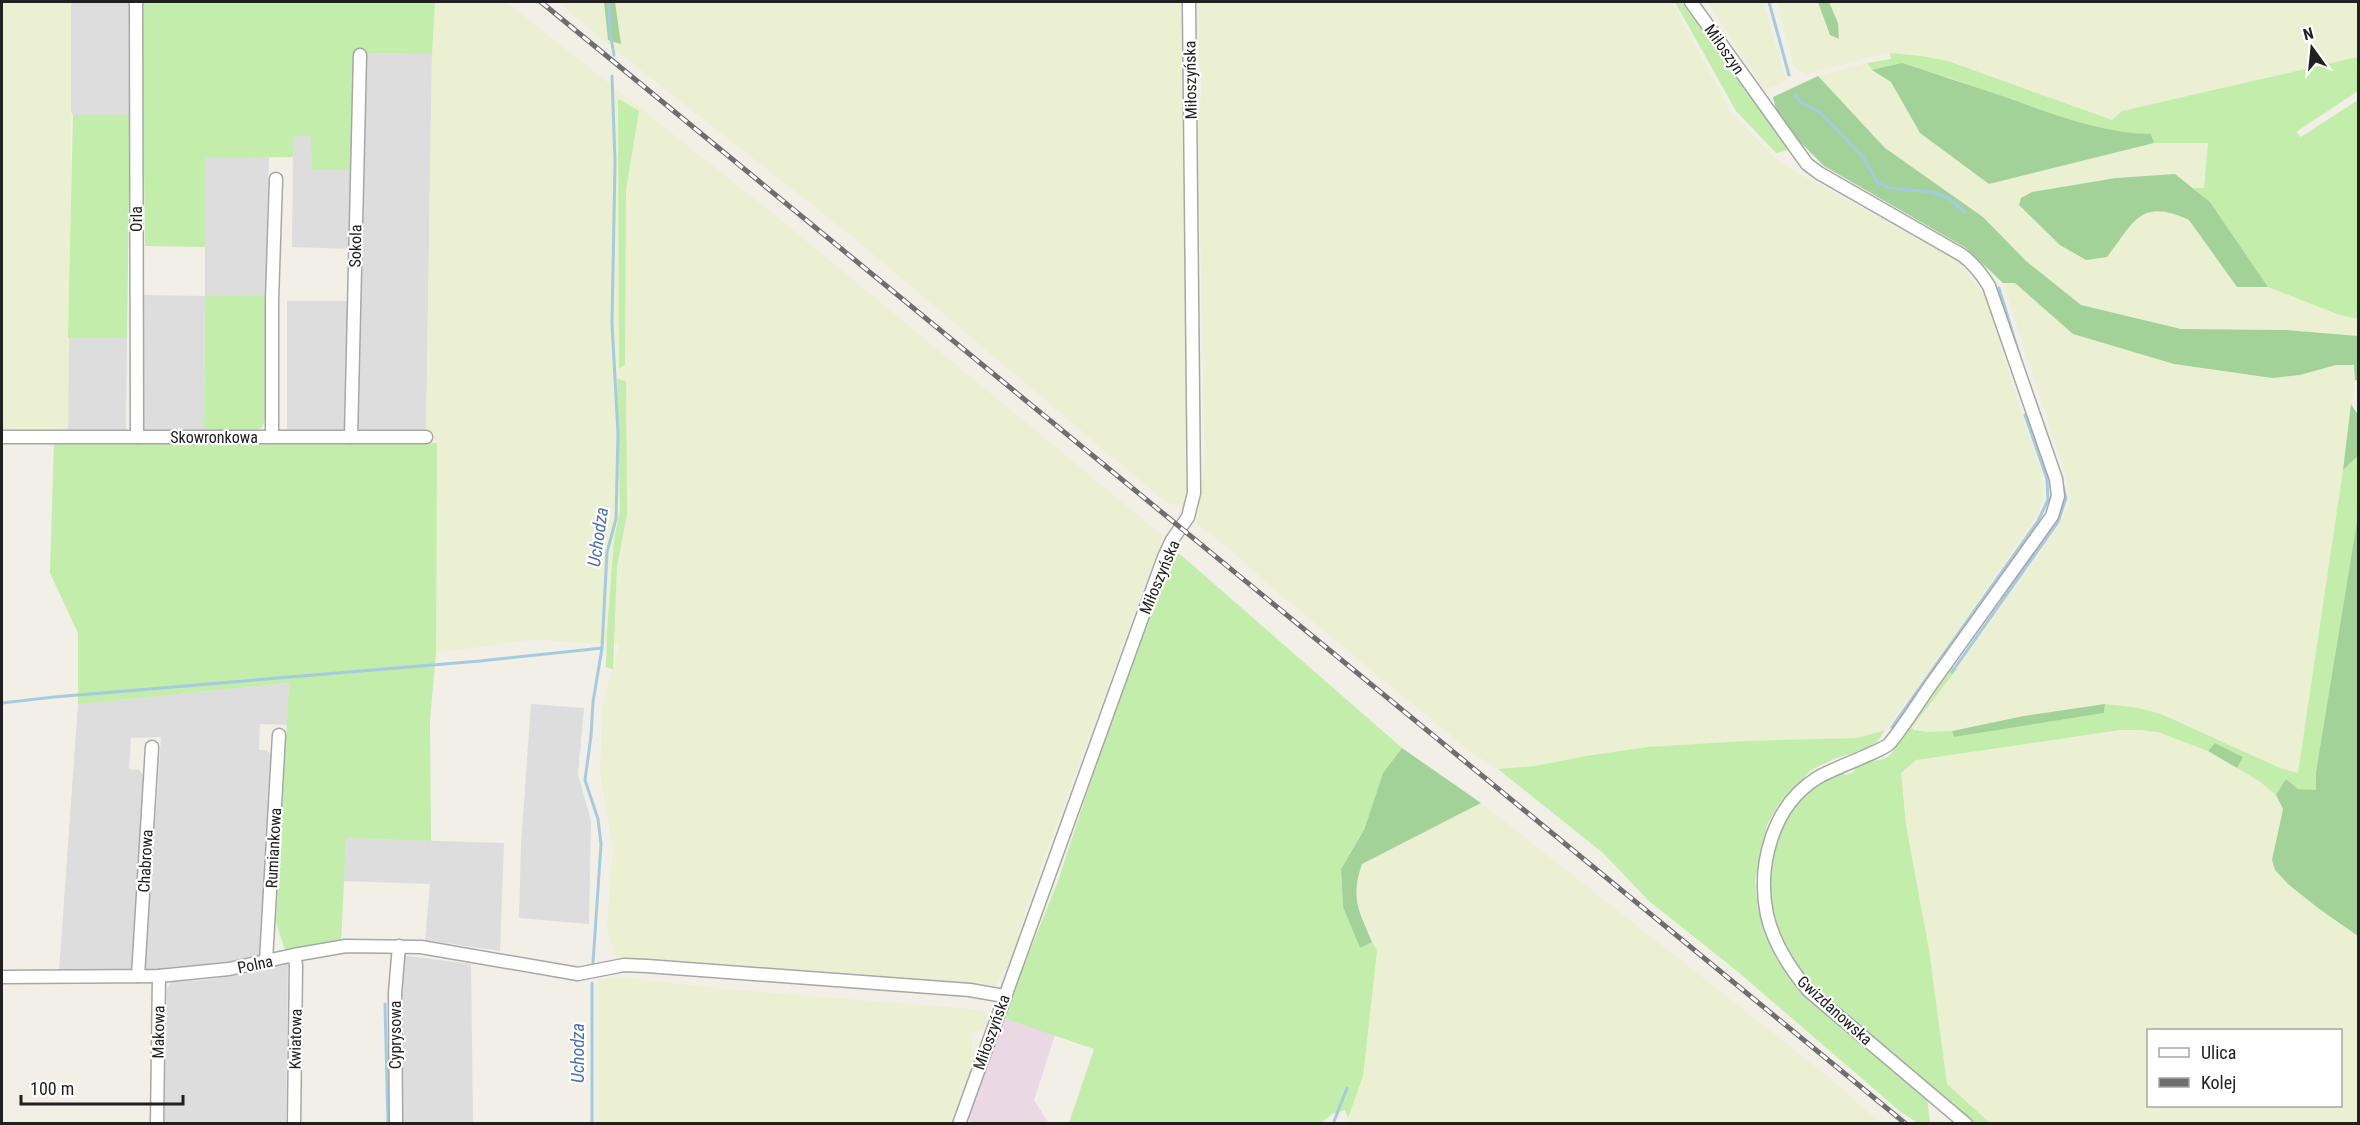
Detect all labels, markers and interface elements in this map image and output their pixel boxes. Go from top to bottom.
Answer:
north arrow [2282,18,2342,78]
street label: Miłoszyn [1701,21,1749,78]
text: N [2301,24,2315,44]
street label: Miłoszyńska [1180,40,1201,120]
street label: Orla [127,206,146,232]
street label: Sokola [346,224,365,268]
street label: Skowronkowa [170,428,258,447]
water label: Uchodza [583,506,612,568]
street label: Miłoszyńska [1135,537,1184,617]
street label: Rumiankowa [262,807,285,889]
street label: Chabrowa [134,829,157,893]
street label: Polna [236,951,275,978]
street label: Gwizdanowska [1793,972,1876,1049]
street label: Miłoszyńska [969,992,1014,1072]
street label: Cyprysowa [386,1001,405,1069]
street label: Makowa [149,1005,168,1059]
street label: Kwiatowa [285,1009,306,1069]
water label: Uchodza [567,1023,588,1083]
legend [2147,1029,2342,1107]
text: Ulica [2201,1042,2236,1063]
scale bar [21,1068,183,1106]
text: Kolej [2201,1072,2236,1093]
text: 100 m [30,1078,74,1099]

